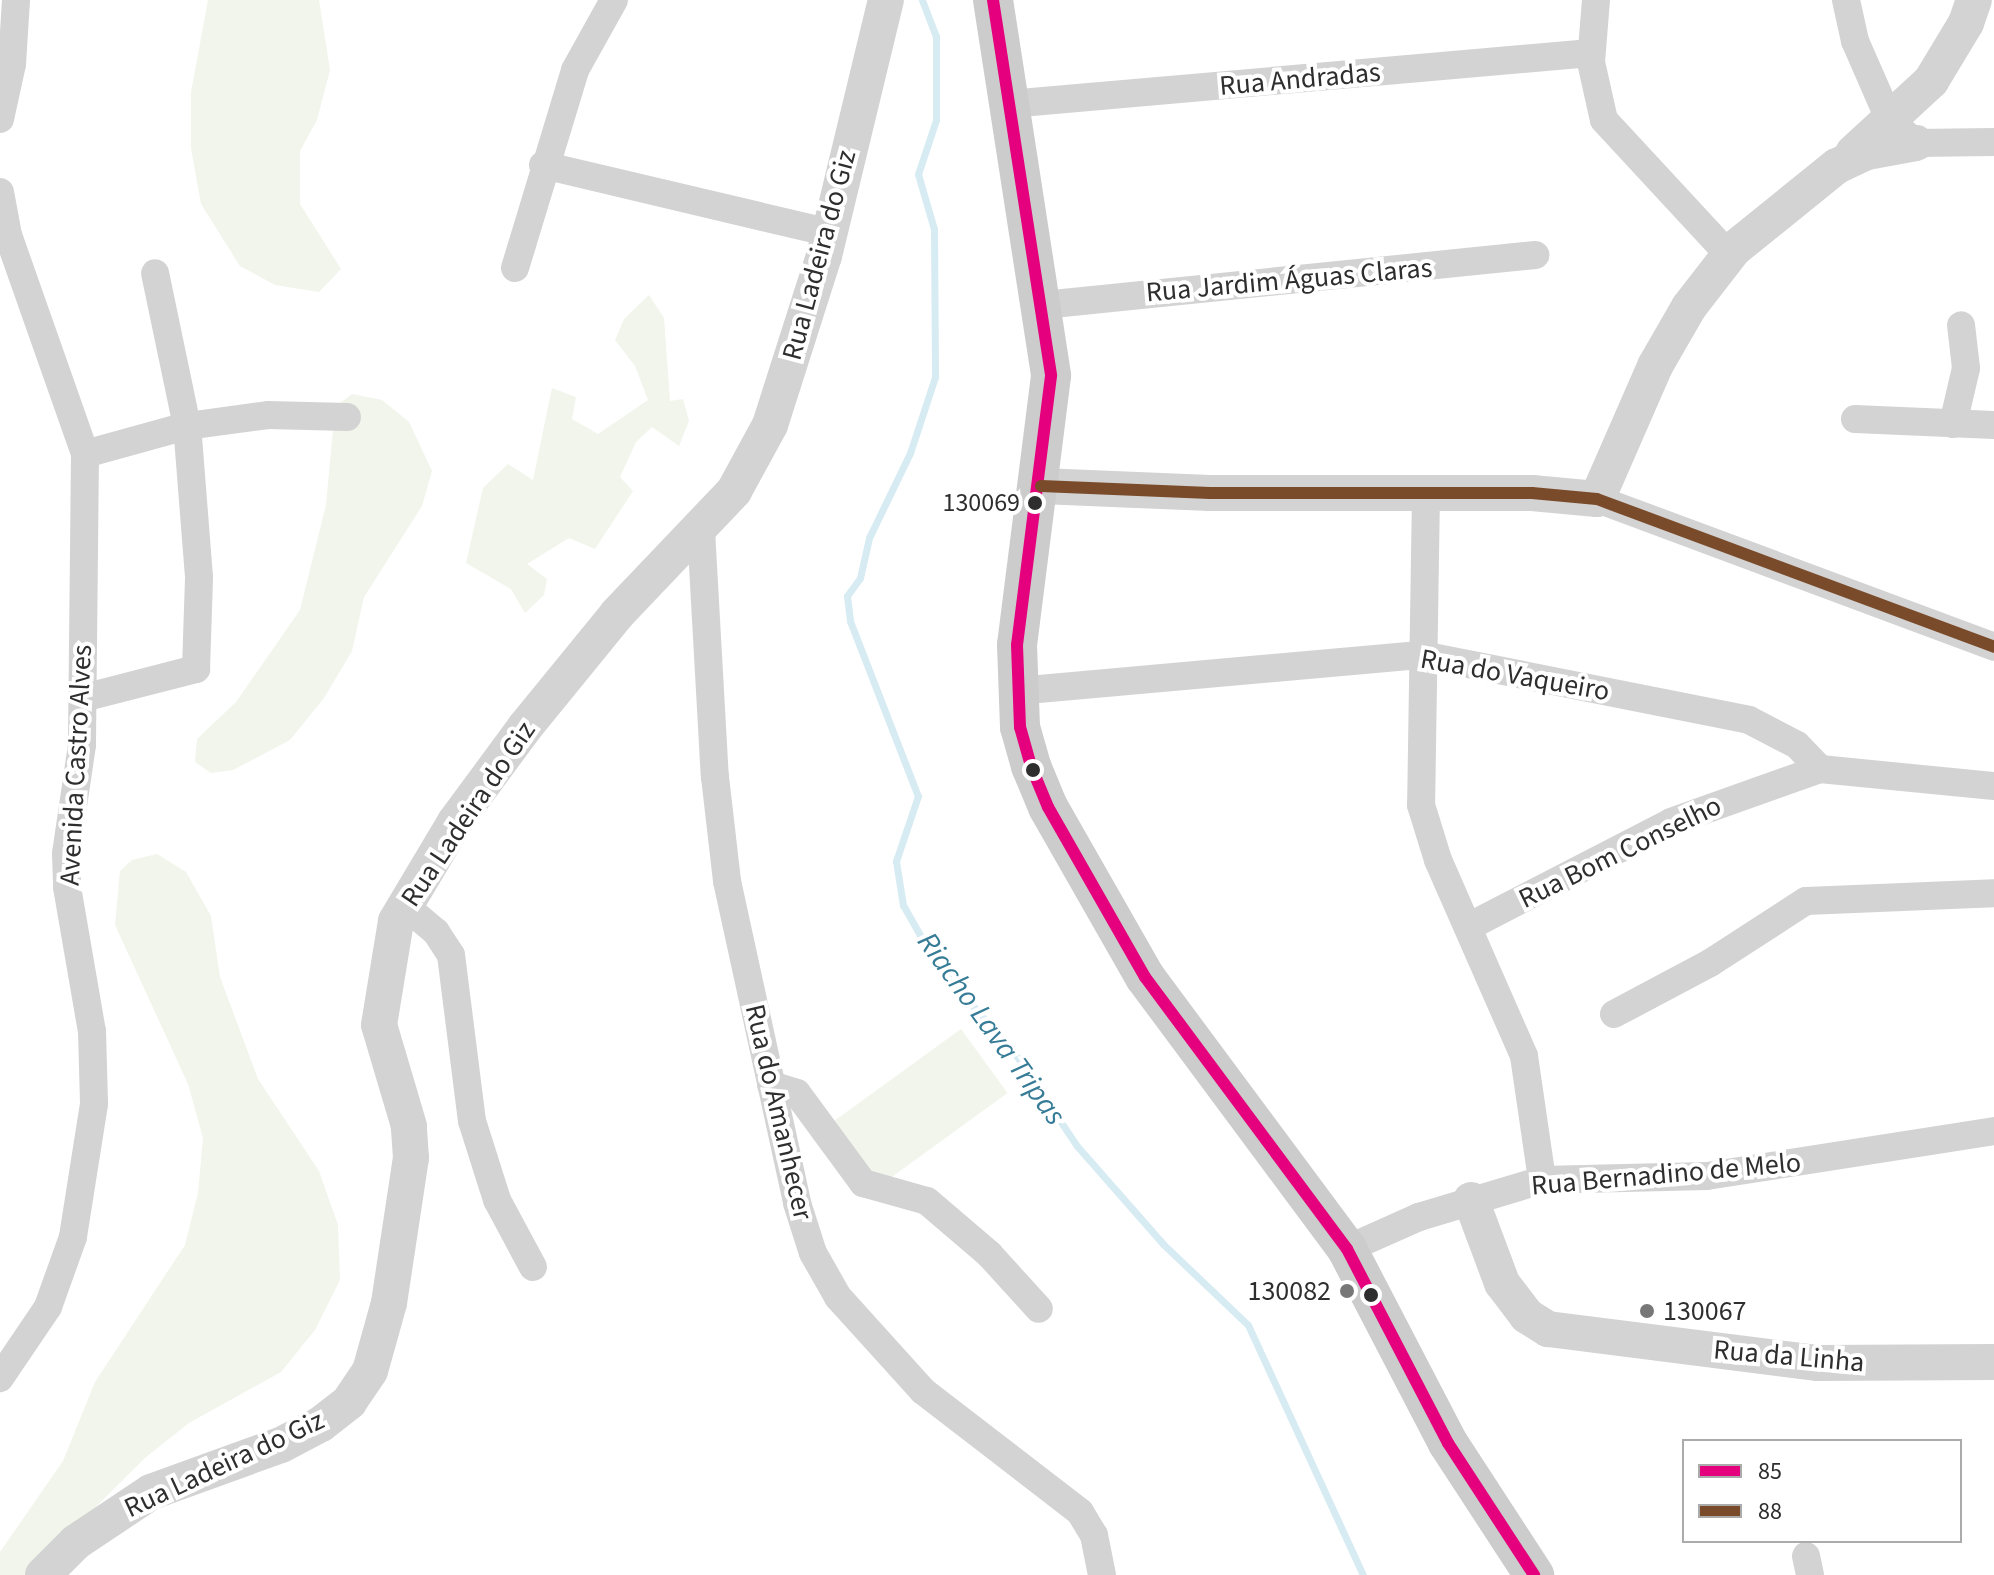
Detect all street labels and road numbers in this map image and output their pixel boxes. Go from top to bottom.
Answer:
street label: Rua Andradas [1218,55,1382,103]
street label: Rua Ladeira do Giz [775,146,863,364]
street label: Rua Jardim Águas Claras [1144,251,1434,309]
street label: Rua do Vaqueiro [1418,642,1612,708]
street label: Avenida Castro Alves [53,644,99,886]
street label: Rua Ladeira do Giz [394,715,542,913]
street label: Rua Bom Conselho [1513,788,1727,916]
street label: Rua do Amanhecer [738,1001,820,1223]
street label: Rua Bernadino de Melo [1530,1145,1802,1203]
street label: Rua da Linha [1712,1333,1866,1379]
street label: Rua Ladeira do Giz [119,1403,329,1525]

